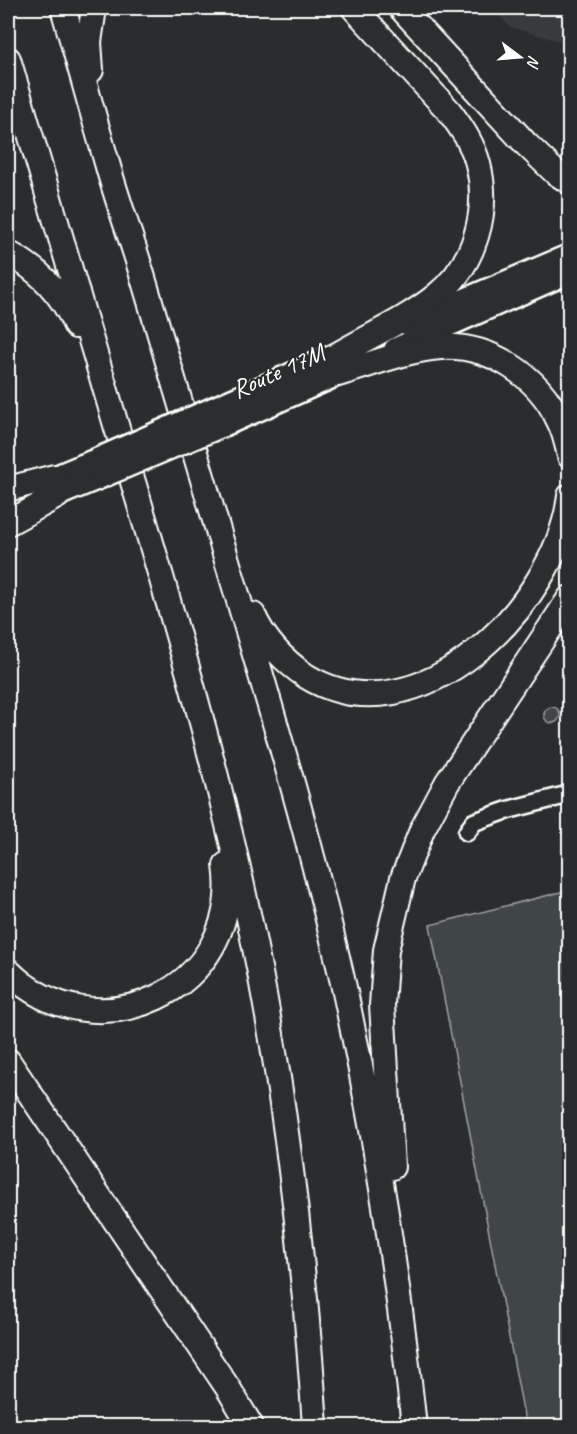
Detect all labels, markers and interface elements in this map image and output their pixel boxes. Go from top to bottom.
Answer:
north arrow [490,27,550,87]
text: N [522,53,544,71]
street label: Route 17M [227,335,332,406]

